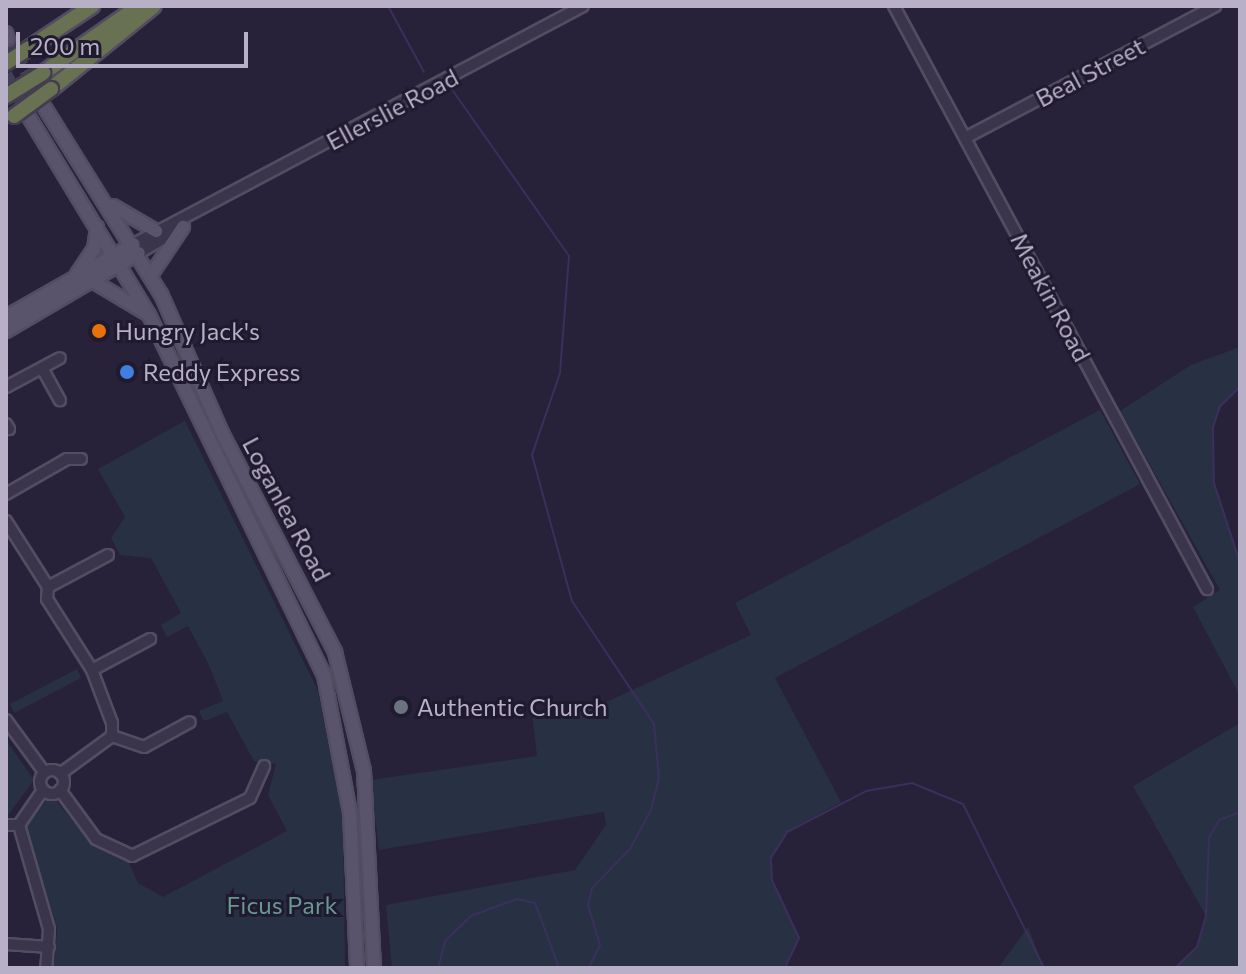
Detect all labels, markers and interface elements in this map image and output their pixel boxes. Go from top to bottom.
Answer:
scale bar [20,16,252,66]
text: 200 m [30,31,100,60]
street label: Beal Street [1031,31,1149,113]
street label: Ellerslie Road [321,62,463,156]
street label: Meakin Road [1005,228,1097,366]
place label: Hungry Jack's [115,317,260,345]
marker: Hungry Jack's [90,322,108,340]
place label: Reddy Express [143,358,301,386]
marker: Reddy Express [118,363,136,381]
street label: Loganlea Road [237,432,337,586]
place label: Authentic Church [417,693,608,721]
marker: Authentic Church [392,698,410,716]
park label: Ficus Park [227,891,337,919]

